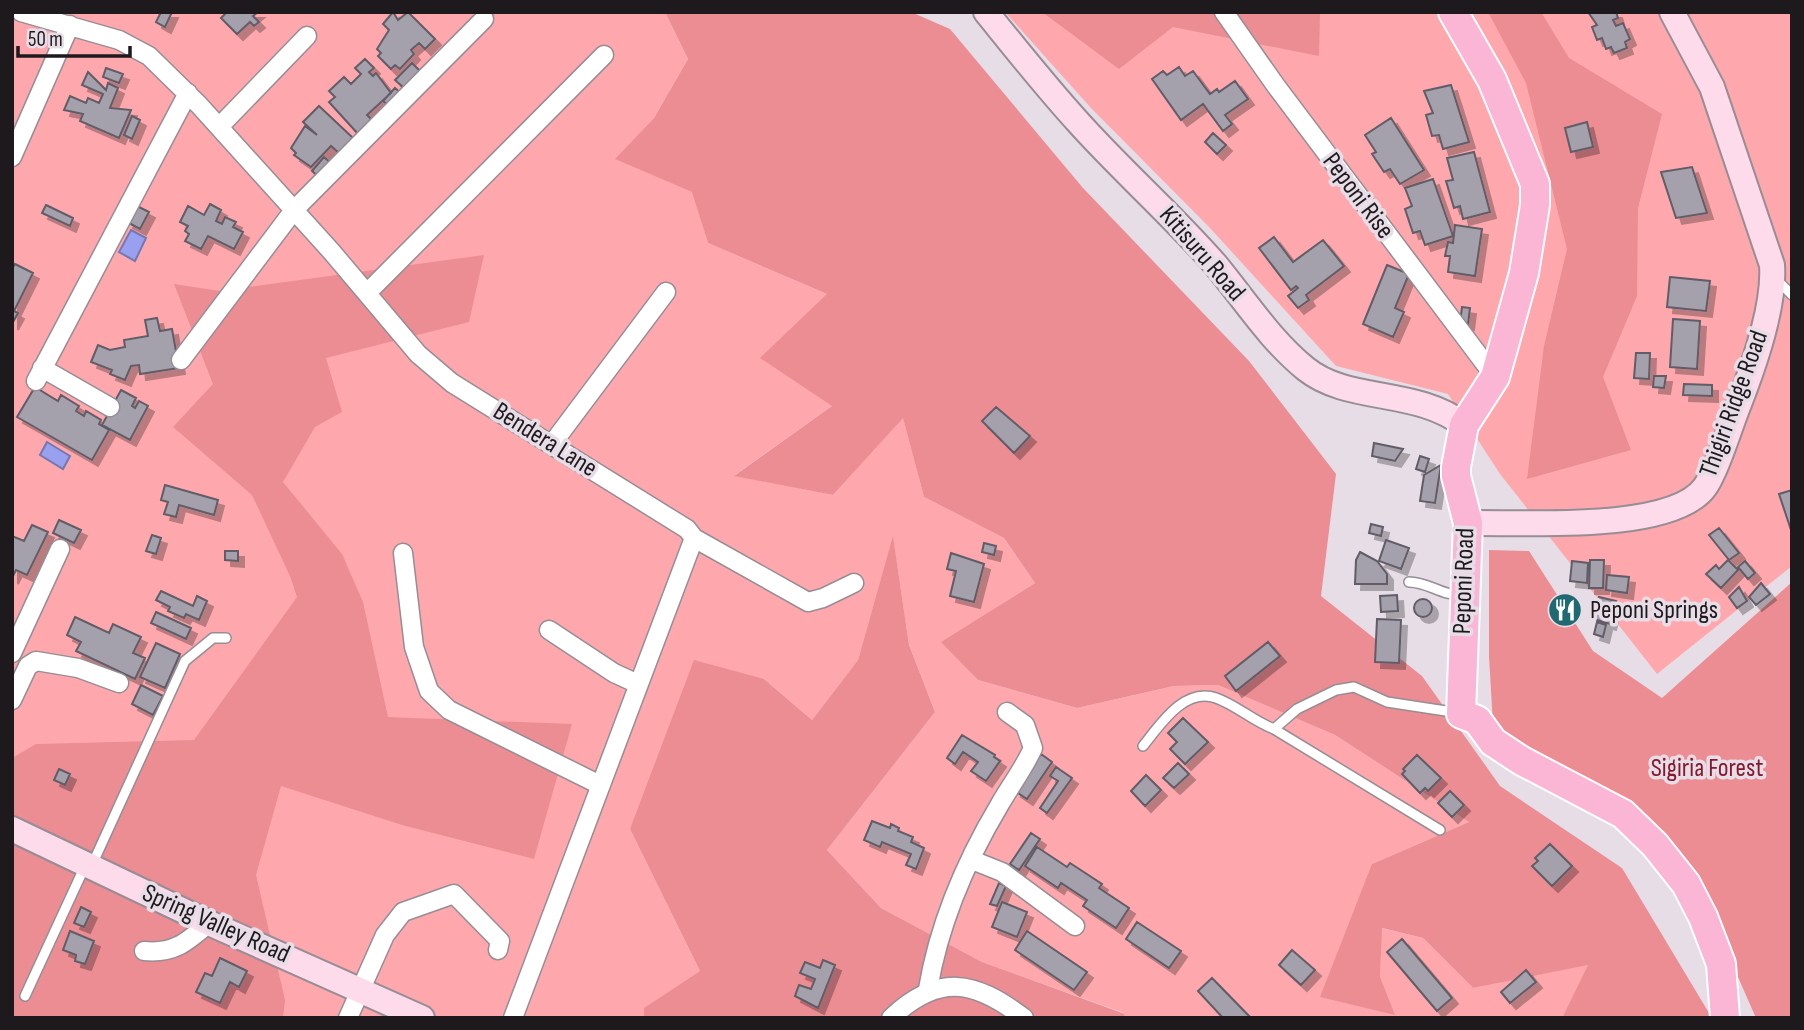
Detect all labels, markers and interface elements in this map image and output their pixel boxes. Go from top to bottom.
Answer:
scale bar [18,14,130,58]
text: 50 m [28,27,63,52]
street label: Peponi Rise [1316,147,1400,245]
street label: Kitisuru Road [1152,200,1252,308]
street label: Thigiri Ridge Road [1693,326,1775,482]
street label: Bendera Lane [487,396,603,484]
street label: Peponi Road [1447,527,1481,635]
restaurant icon: Peponi Springs [1546,591,1584,629]
place label: Peponi Springs [1590,595,1718,626]
park label: Sigiria Forest [1651,753,1763,784]
street label: Spring Valley Road [137,878,295,970]

